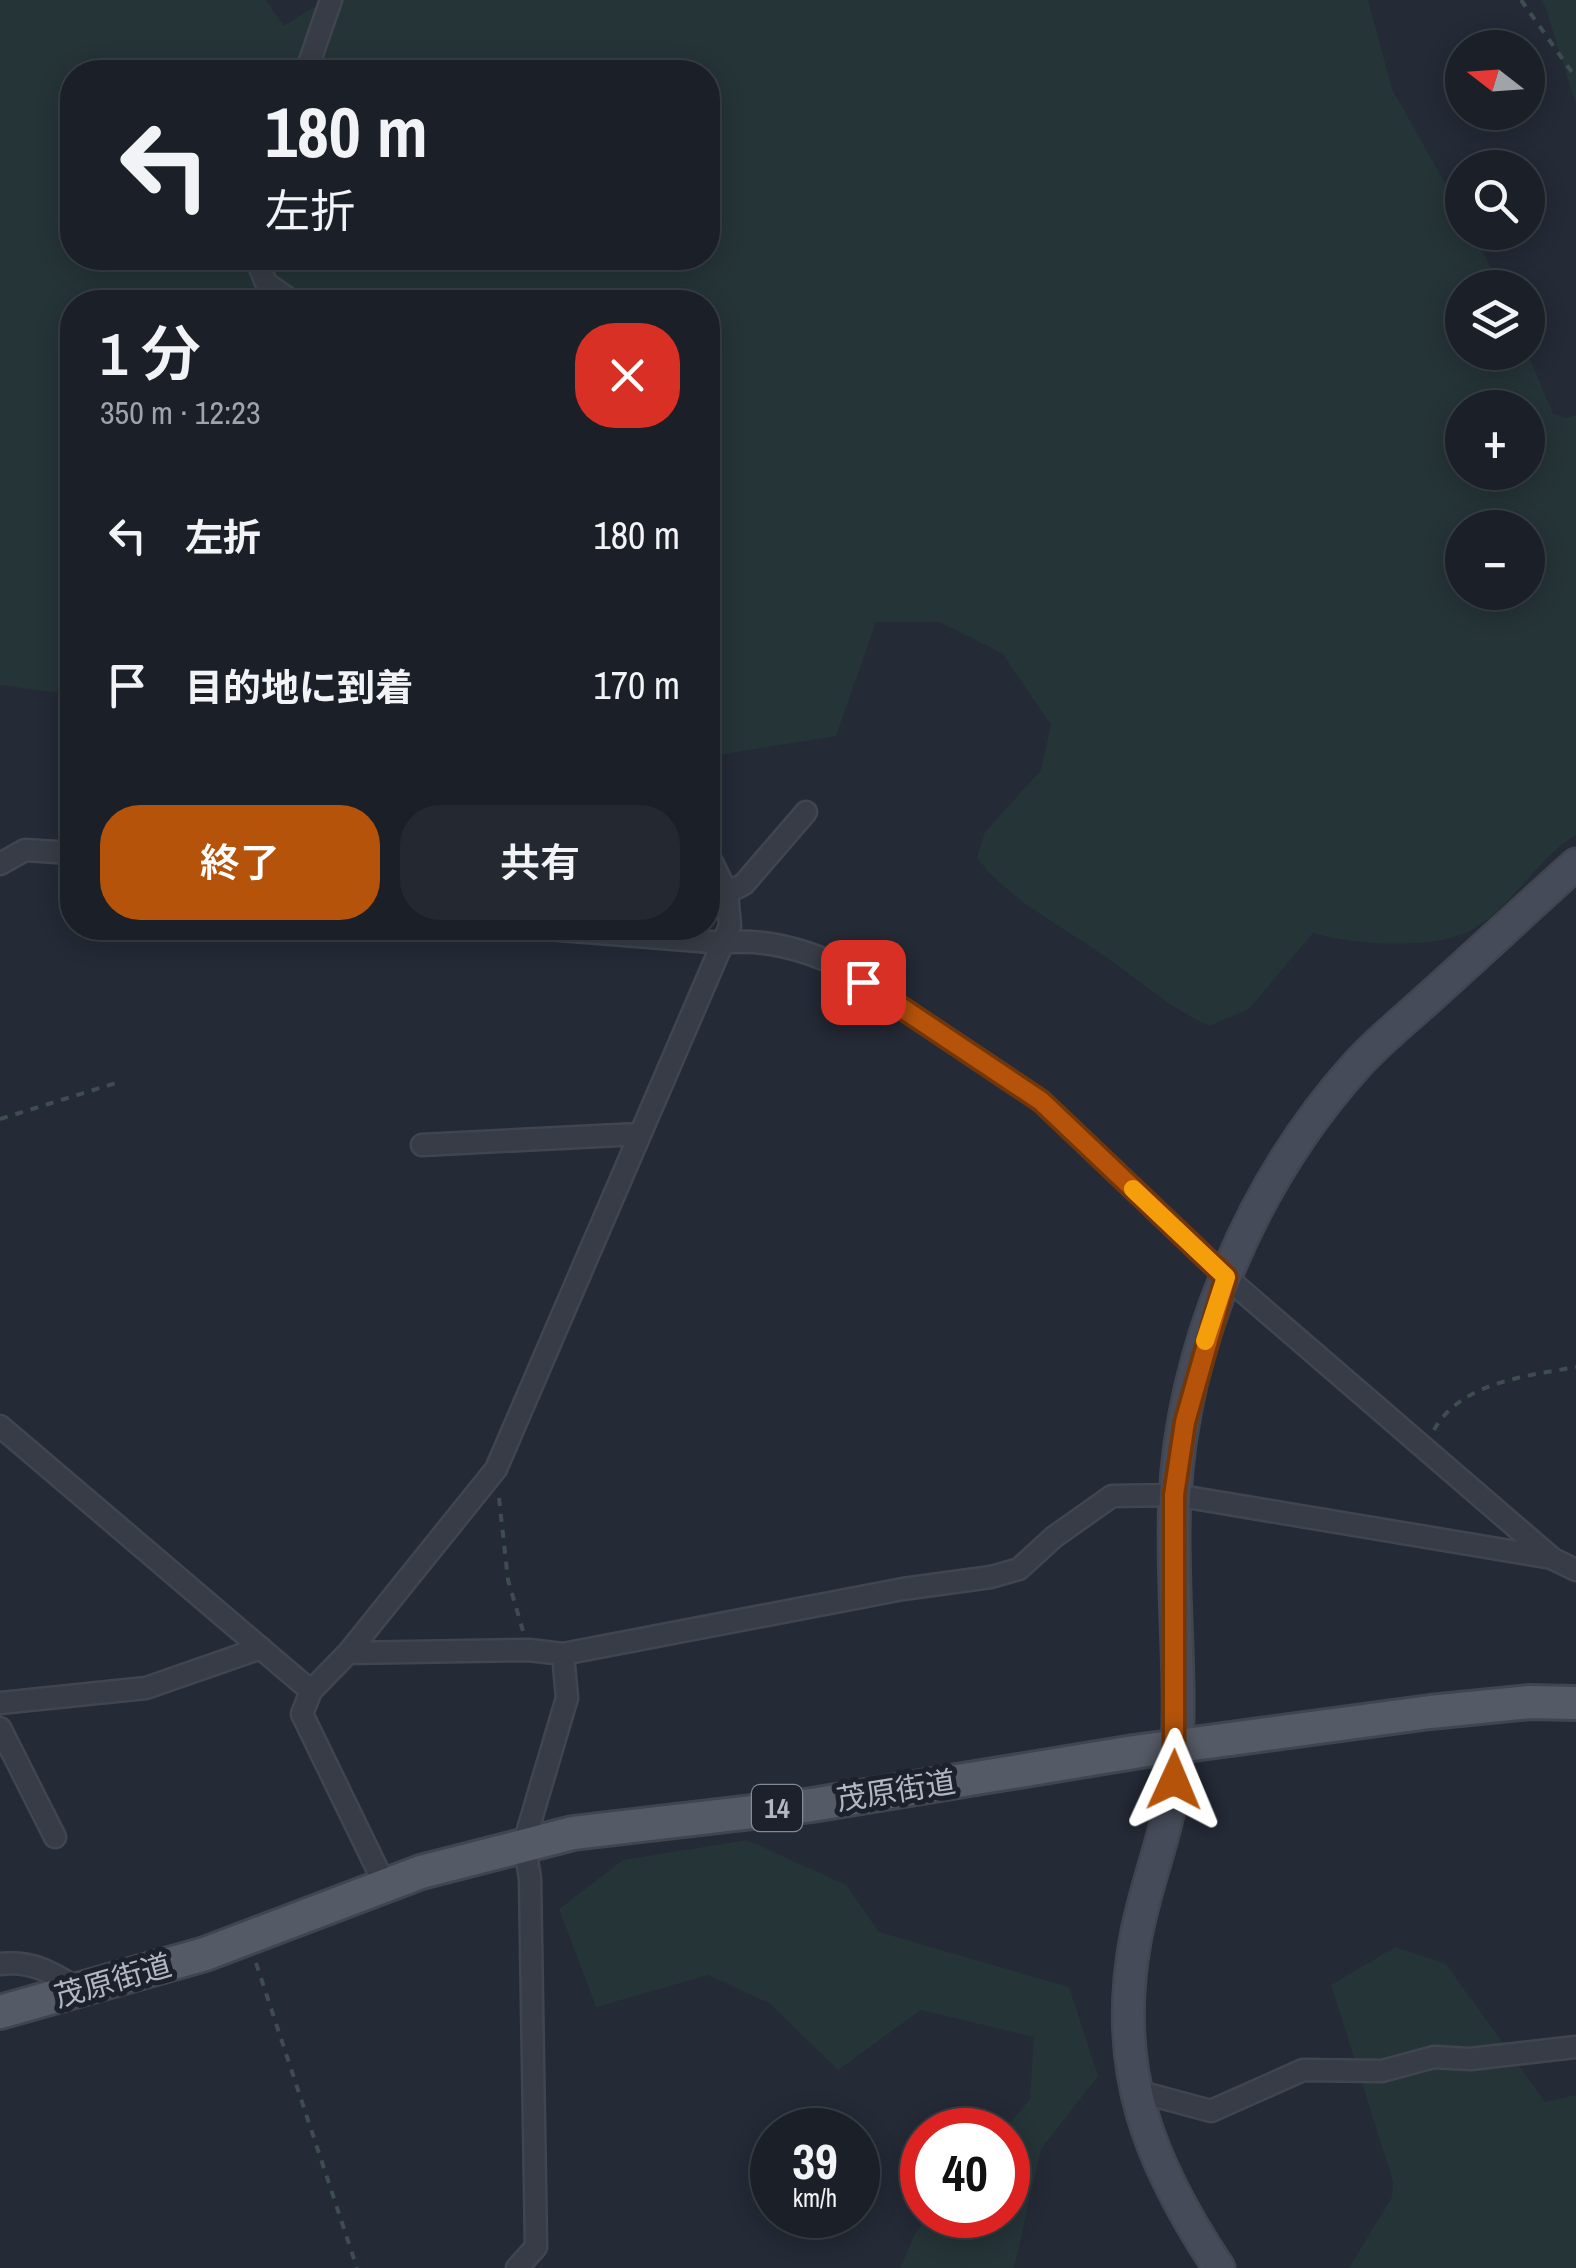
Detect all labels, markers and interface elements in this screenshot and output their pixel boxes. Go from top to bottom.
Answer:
north arrow [1445,30,1545,130]
map controls [1445,30,1545,610]
text: 180 m [265,85,428,179]
icon: left [100,100,230,230]
button: search [1445,150,1545,250]
text: 左折 [265,180,355,241]
button: layers [1445,270,1545,370]
text: 1 分 [100,313,201,394]
button: close [575,323,680,428]
button: + [1445,390,1545,490]
text: 350 m · 12:23 [100,391,260,434]
icon: left [100,508,155,563]
text: 180 m [593,510,680,561]
button: − [1445,510,1545,610]
text: 左折 [185,512,261,563]
icon: arrive [100,658,155,713]
text: 170 m [593,660,680,711]
text: 目的地に到着 [185,662,413,713]
button: 終了 [100,805,380,920]
button: 共有 [400,805,680,920]
pin [821,940,906,1025]
icon: arrive [836,955,891,1010]
position arrow [1122,1728,1226,1832]
street label: 茂原街道 [833,1761,958,1819]
road number: 14 [752,1785,802,1831]
street label: 茂原街道 [50,1944,176,2016]
speed limit sign: 40 [900,2108,1030,2238]
text: 39 [792,2127,838,2195]
text: km/h [793,2181,837,2215]

